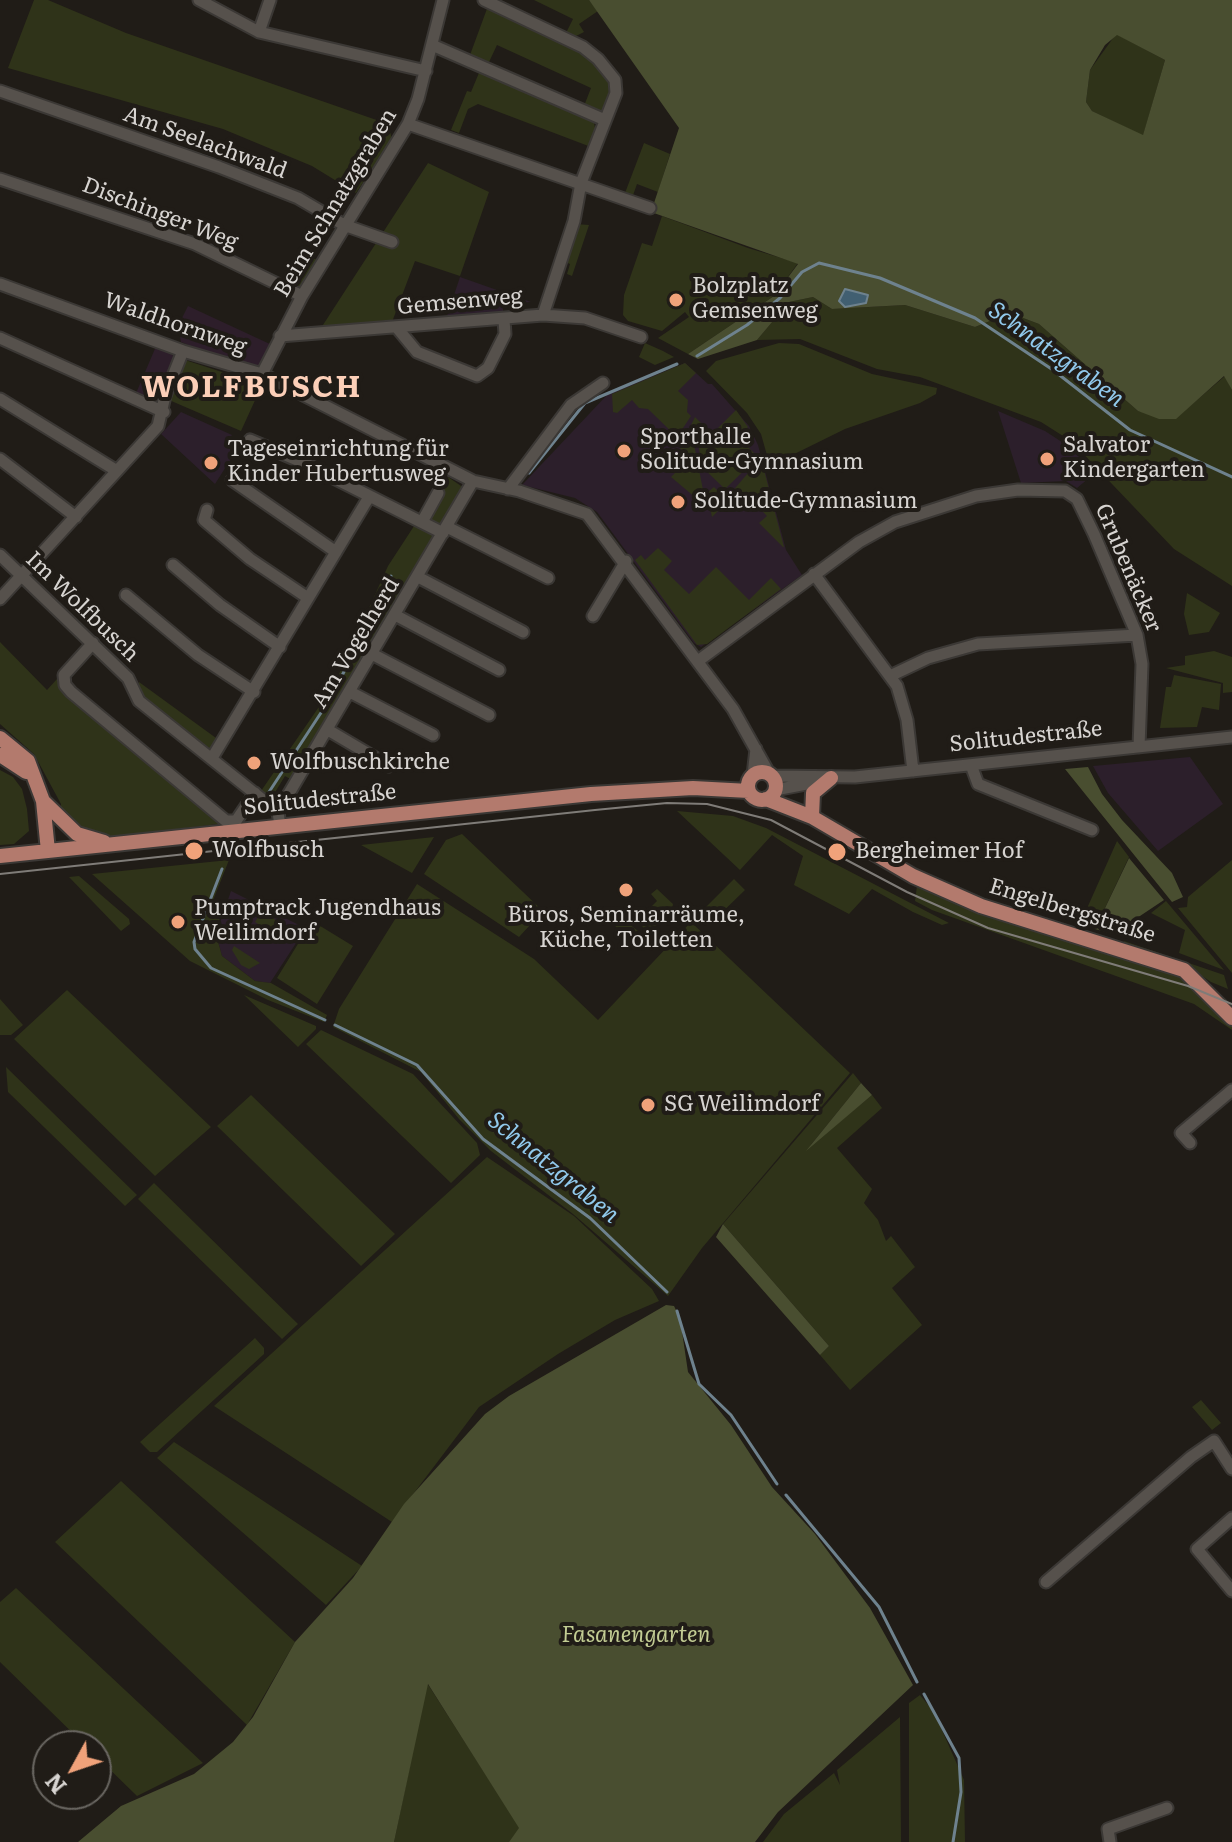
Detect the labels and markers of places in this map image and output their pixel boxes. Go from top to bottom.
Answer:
place label: Bolzplatz Gemsenweg [692,274,818,326]
marker: Bolzplatz Gemsenweg [667,291,685,309]
place label: Sporthalle Solitude-Gymnasium [640,425,864,476]
place label: Salvator Kindergarten [1063,433,1205,484]
place label: Tageseinrichtung für Kinder Hubertusweg [227,437,449,488]
marker: Sporthalle Solitude-Gymnasium [615,442,633,460]
marker: Salvator Kindergarten [1038,450,1056,468]
marker: Tageseinrichtung für Kinder Hubertusweg [202,454,220,472]
place label: Solitude-Gymnasium [694,489,918,515]
marker: Solitude-Gymnasium [669,493,687,511]
place label: Wolfbuschkirche [270,750,450,776]
marker: Wolfbuschkirche [245,754,263,772]
place label: Wolfbusch [212,838,324,864]
place label: Bergheimer Hof [855,839,1023,865]
marker: Wolfbusch [183,840,205,862]
marker: Bergheimer Hof [826,841,848,863]
marker: Büros, Seminarräume, Küche, Toiletten [617,881,635,899]
place label: Pumptrack Jugendhaus Weilimdorf [194,896,441,948]
place label: Büros, Seminarräume, Küche, Toiletten [507,903,745,954]
marker: Pumptrack Jugendhaus Weilimdorf [169,913,187,931]
place label: SG Weilimdorf [664,1092,820,1118]
marker: SG Weilimdorf [639,1096,657,1114]

